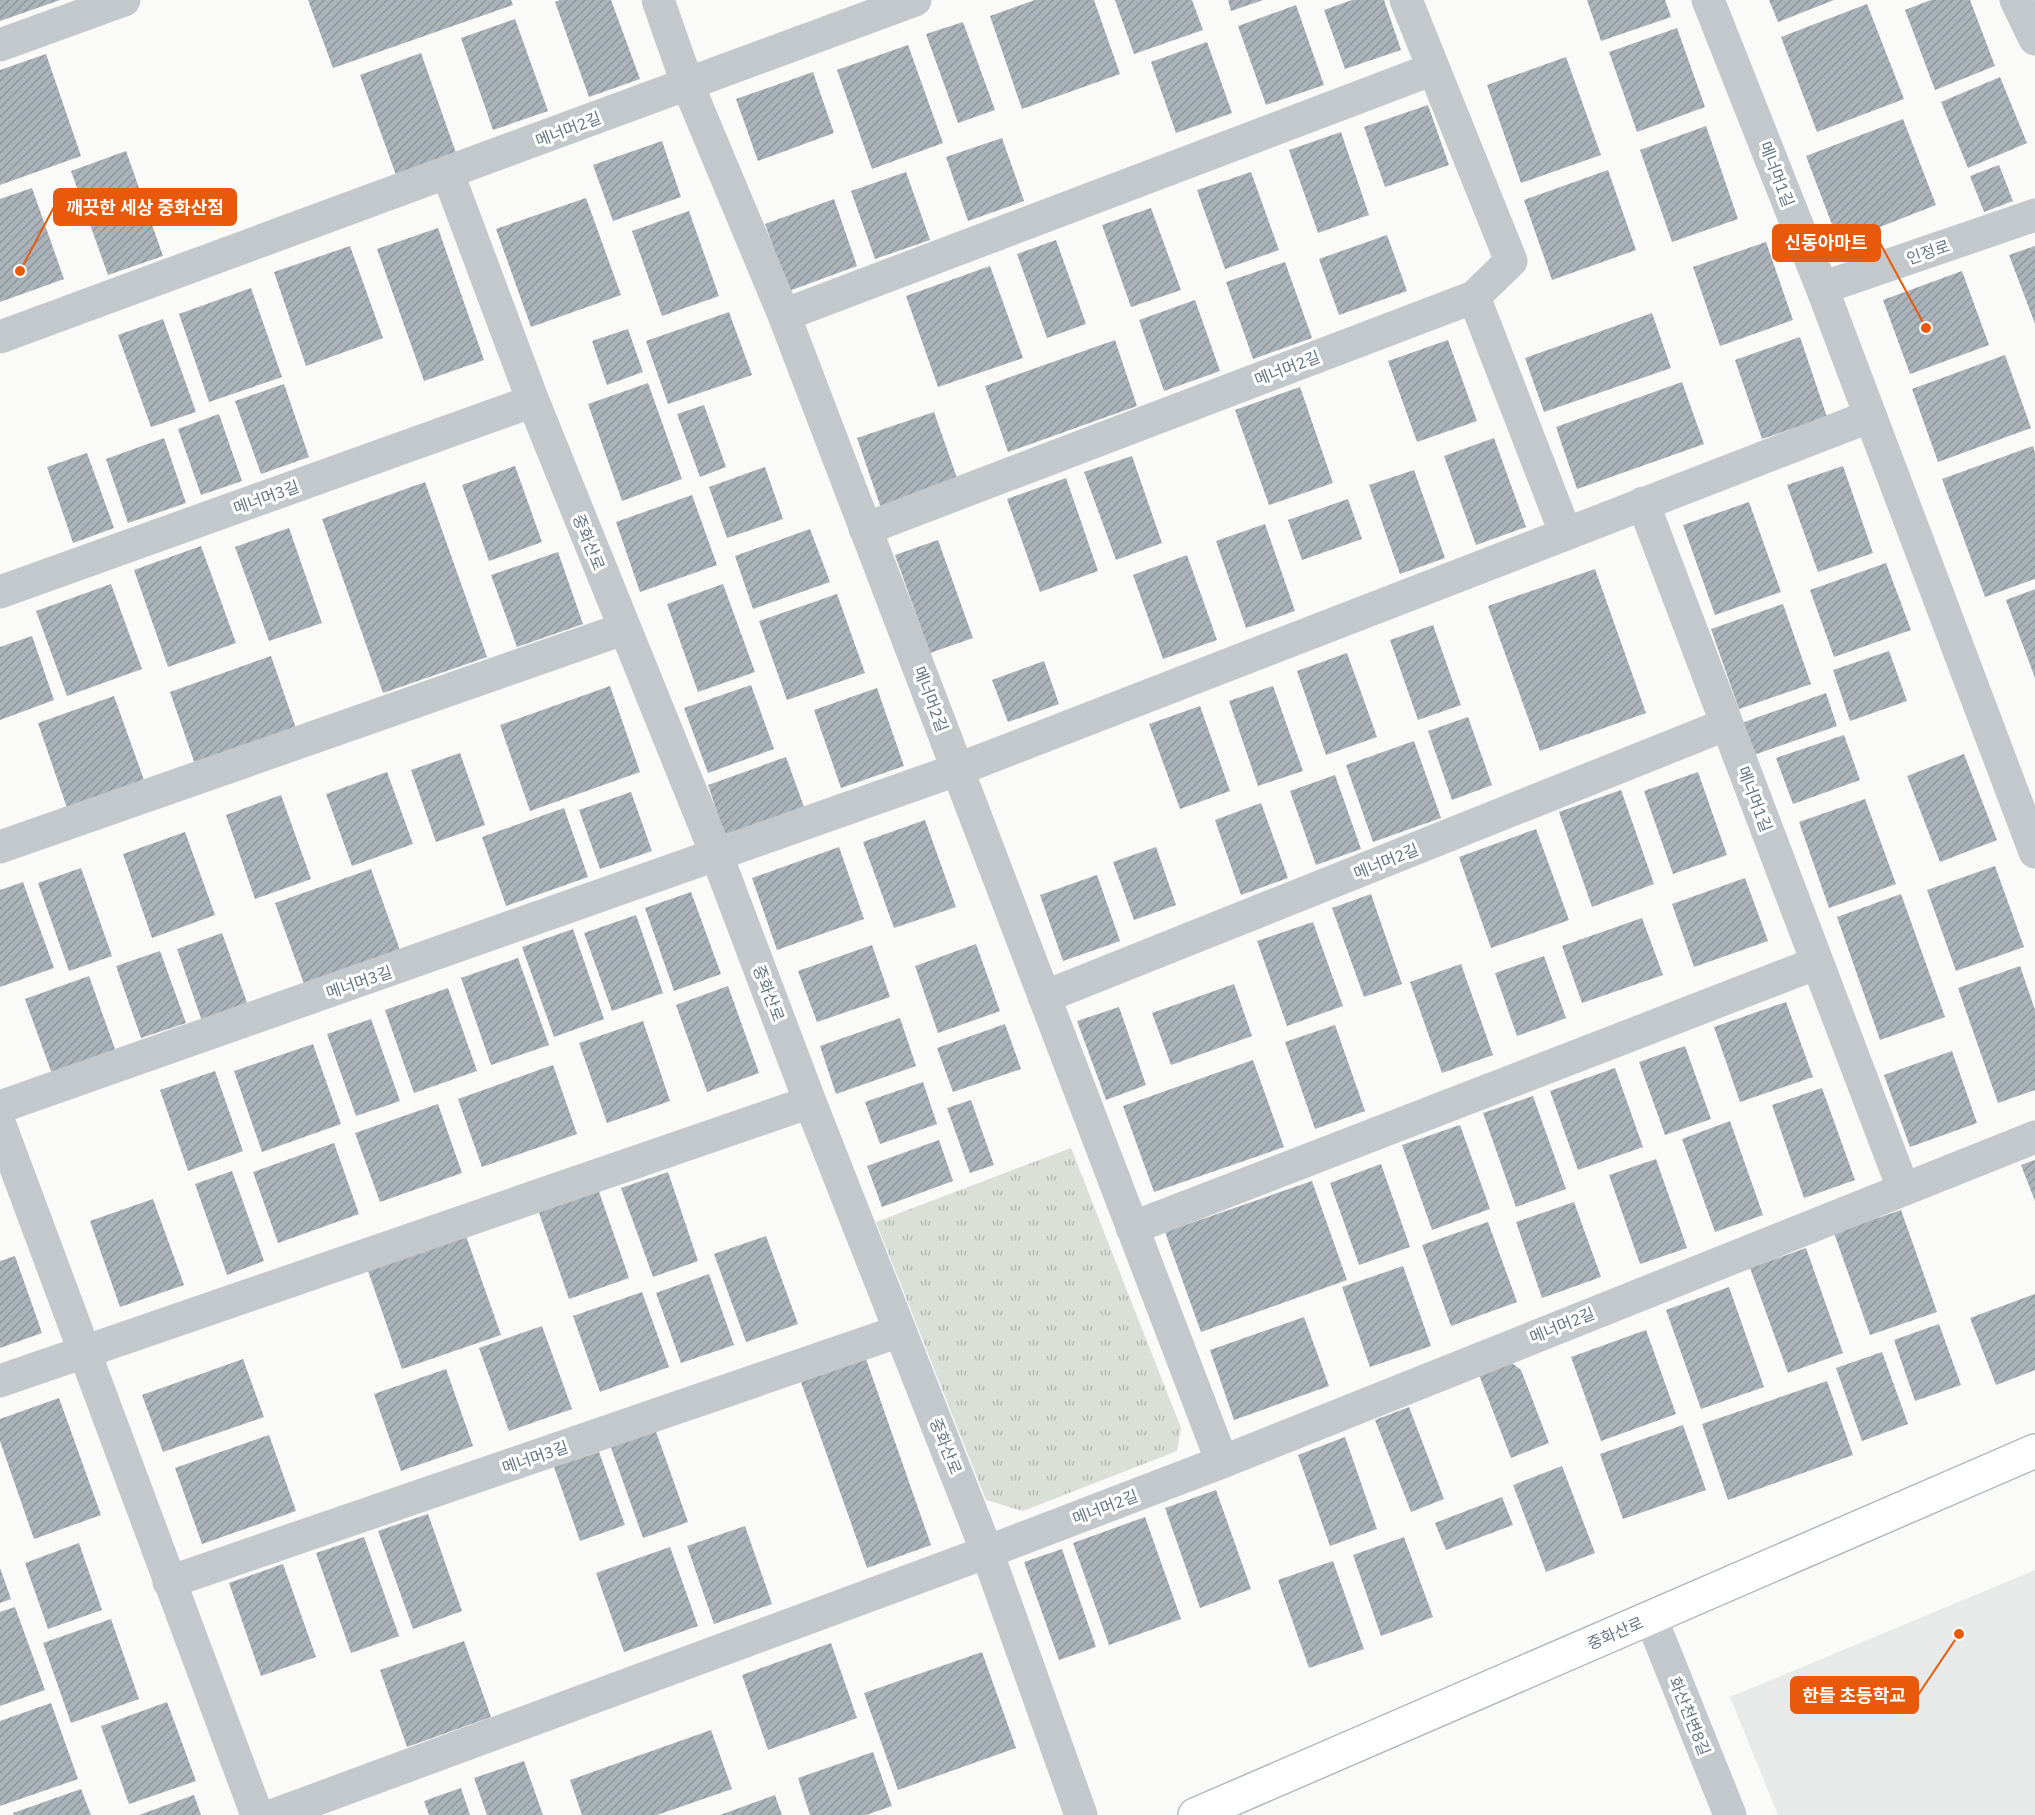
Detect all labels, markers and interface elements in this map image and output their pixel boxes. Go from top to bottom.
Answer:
street label: 메너머2길 [532,107,604,151]
street label: 메너머1길 [1755,138,1799,210]
callout: 깨끗한 세상 중화산점 [54,189,236,225]
text: 깨끗한 세상 중화산점 [66,196,224,219]
callout: 신동아마트 [1773,225,1880,261]
text: 신동아마트 [1785,231,1867,254]
street label: 인정로 [1904,235,1952,269]
street label: 메너머2길 [1251,346,1323,390]
street label: 메너머3길 [230,476,302,518]
street label: 중화산로 [569,511,609,573]
street label: 메너머2길 [909,663,953,735]
street label: 메너머1길 [1733,763,1777,835]
street label: 메너머2길 [1351,839,1421,883]
street label: 메너머3길 [323,961,395,1003]
street label: 중화산로 [749,962,789,1024]
street label: 메너머2길 [1527,1303,1597,1347]
street label: 중화산로 [926,1415,966,1477]
street label: 메너머3길 [499,1436,571,1478]
street label: 메너머2길 [1069,1485,1141,1529]
street label: 중화산로 [1584,1612,1646,1654]
street label: 화산천변8길 [1665,1674,1715,1758]
callout: 한들 초등학교 [1791,1677,1918,1713]
text: 한들 초등학교 [1802,1684,1906,1707]

